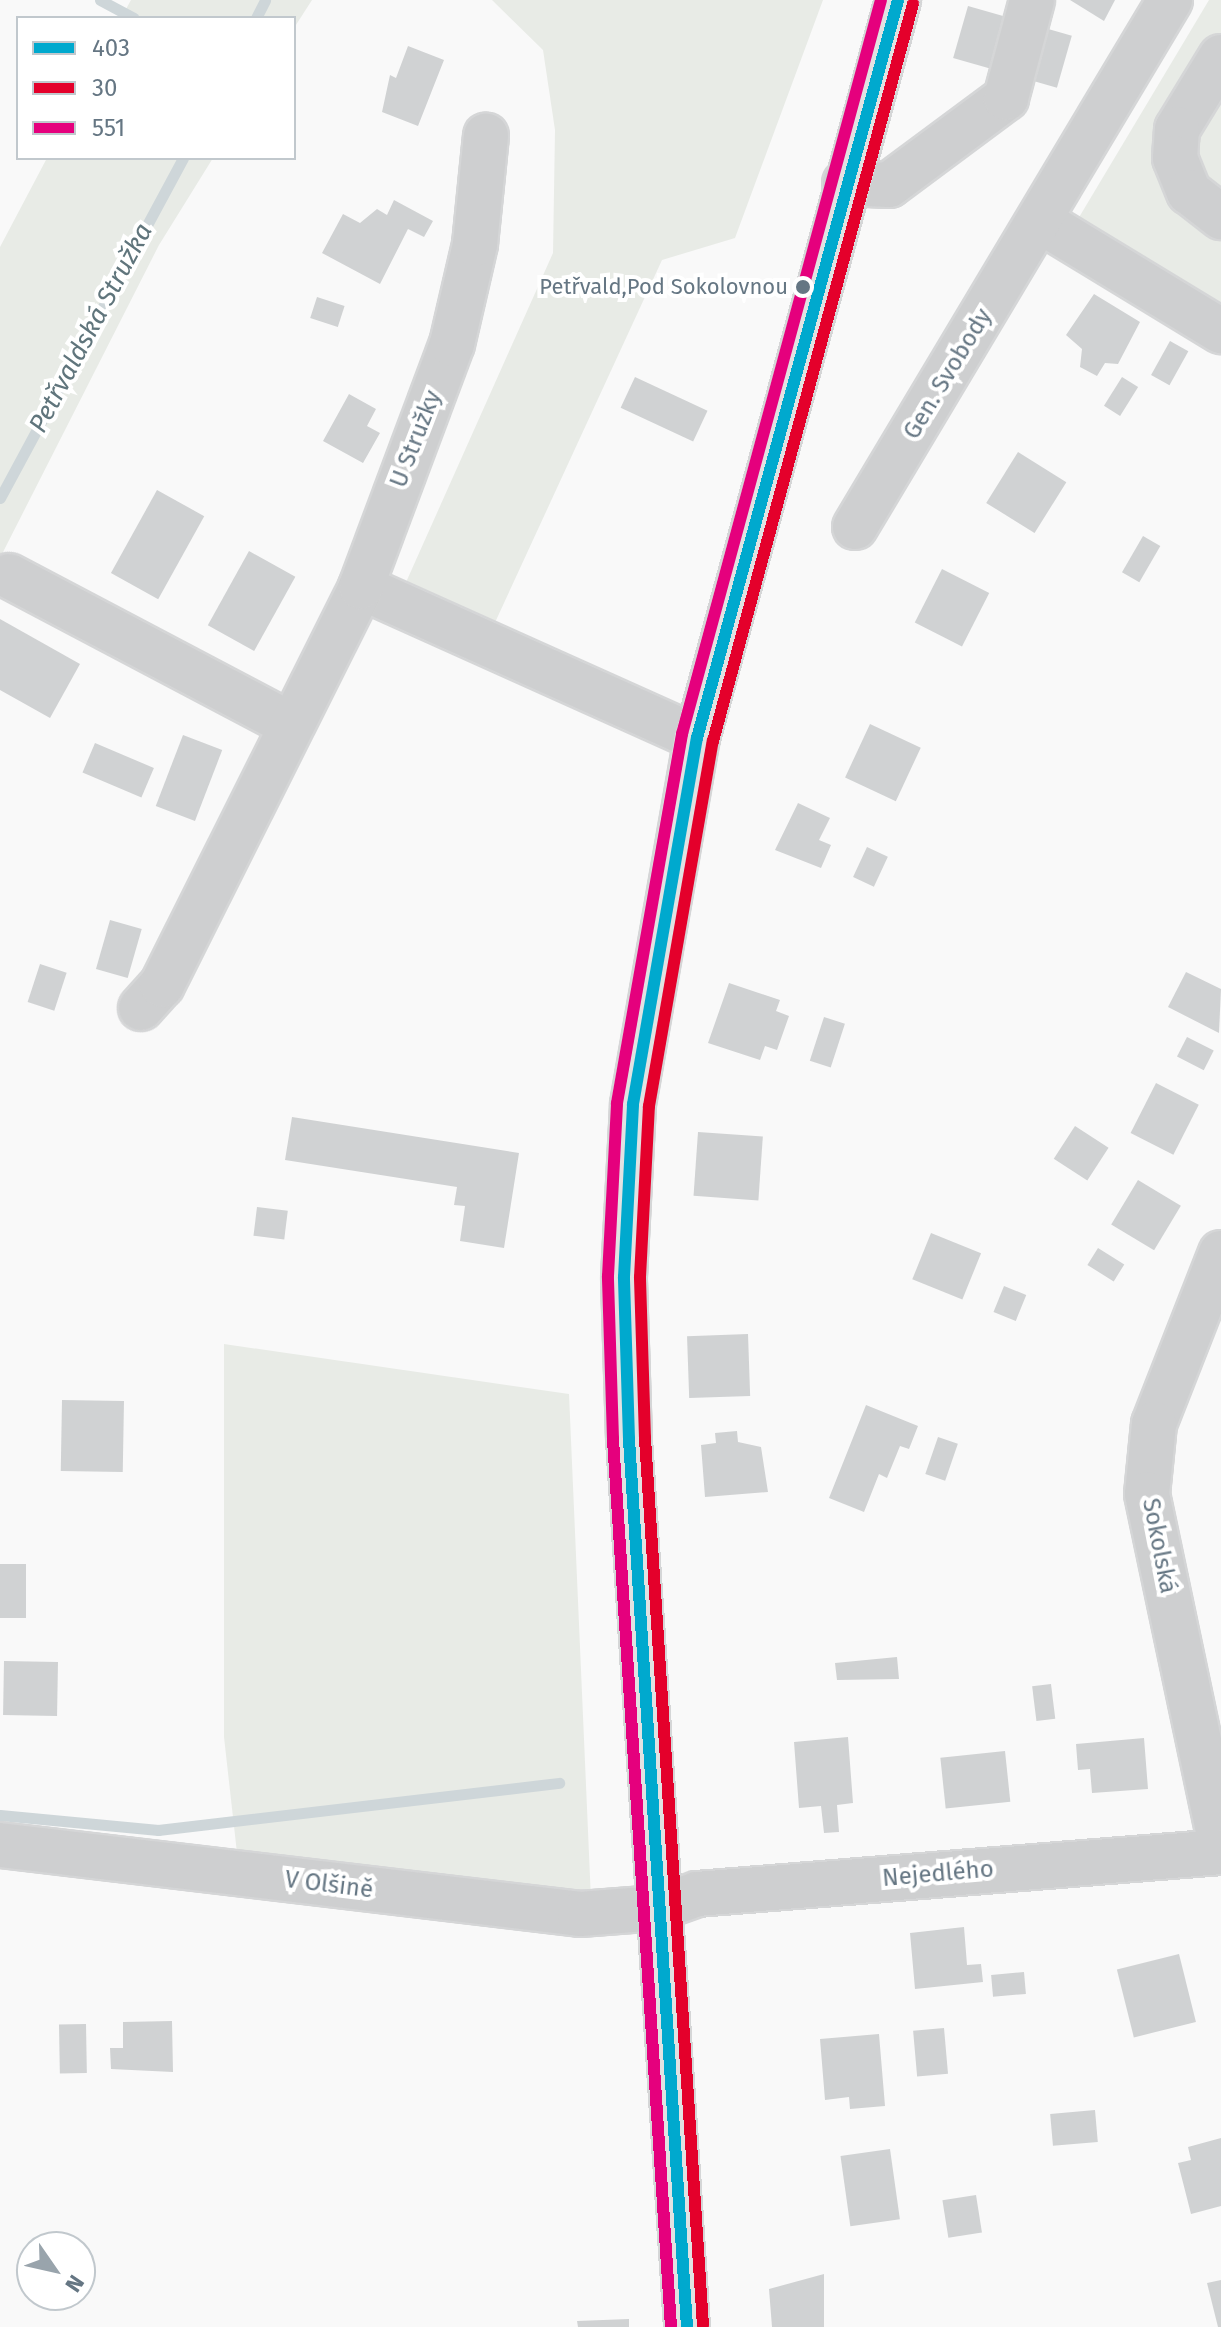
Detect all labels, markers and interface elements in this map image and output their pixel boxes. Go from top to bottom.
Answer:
legend [16,16,296,160]
text: 403 [92,34,130,62]
text: 30 [92,74,117,102]
text: 551 [92,114,125,142]
water label: Petřvaldská Stružka [23,218,159,438]
place label: Petřvald,Pod Sokolovnou [539,274,788,300]
marker: Petřvald,Pod Sokolovnou [795,279,811,295]
street label: Gen. Svobody [898,303,998,445]
street label: U Stružky [384,386,448,492]
street label: Sokolská [1136,1496,1182,1596]
street label: Nejedlého [881,1855,995,1893]
street label: V Olšině [283,1865,375,1905]
north arrow [16,2231,96,2311]
text: N [59,2270,90,2297]

